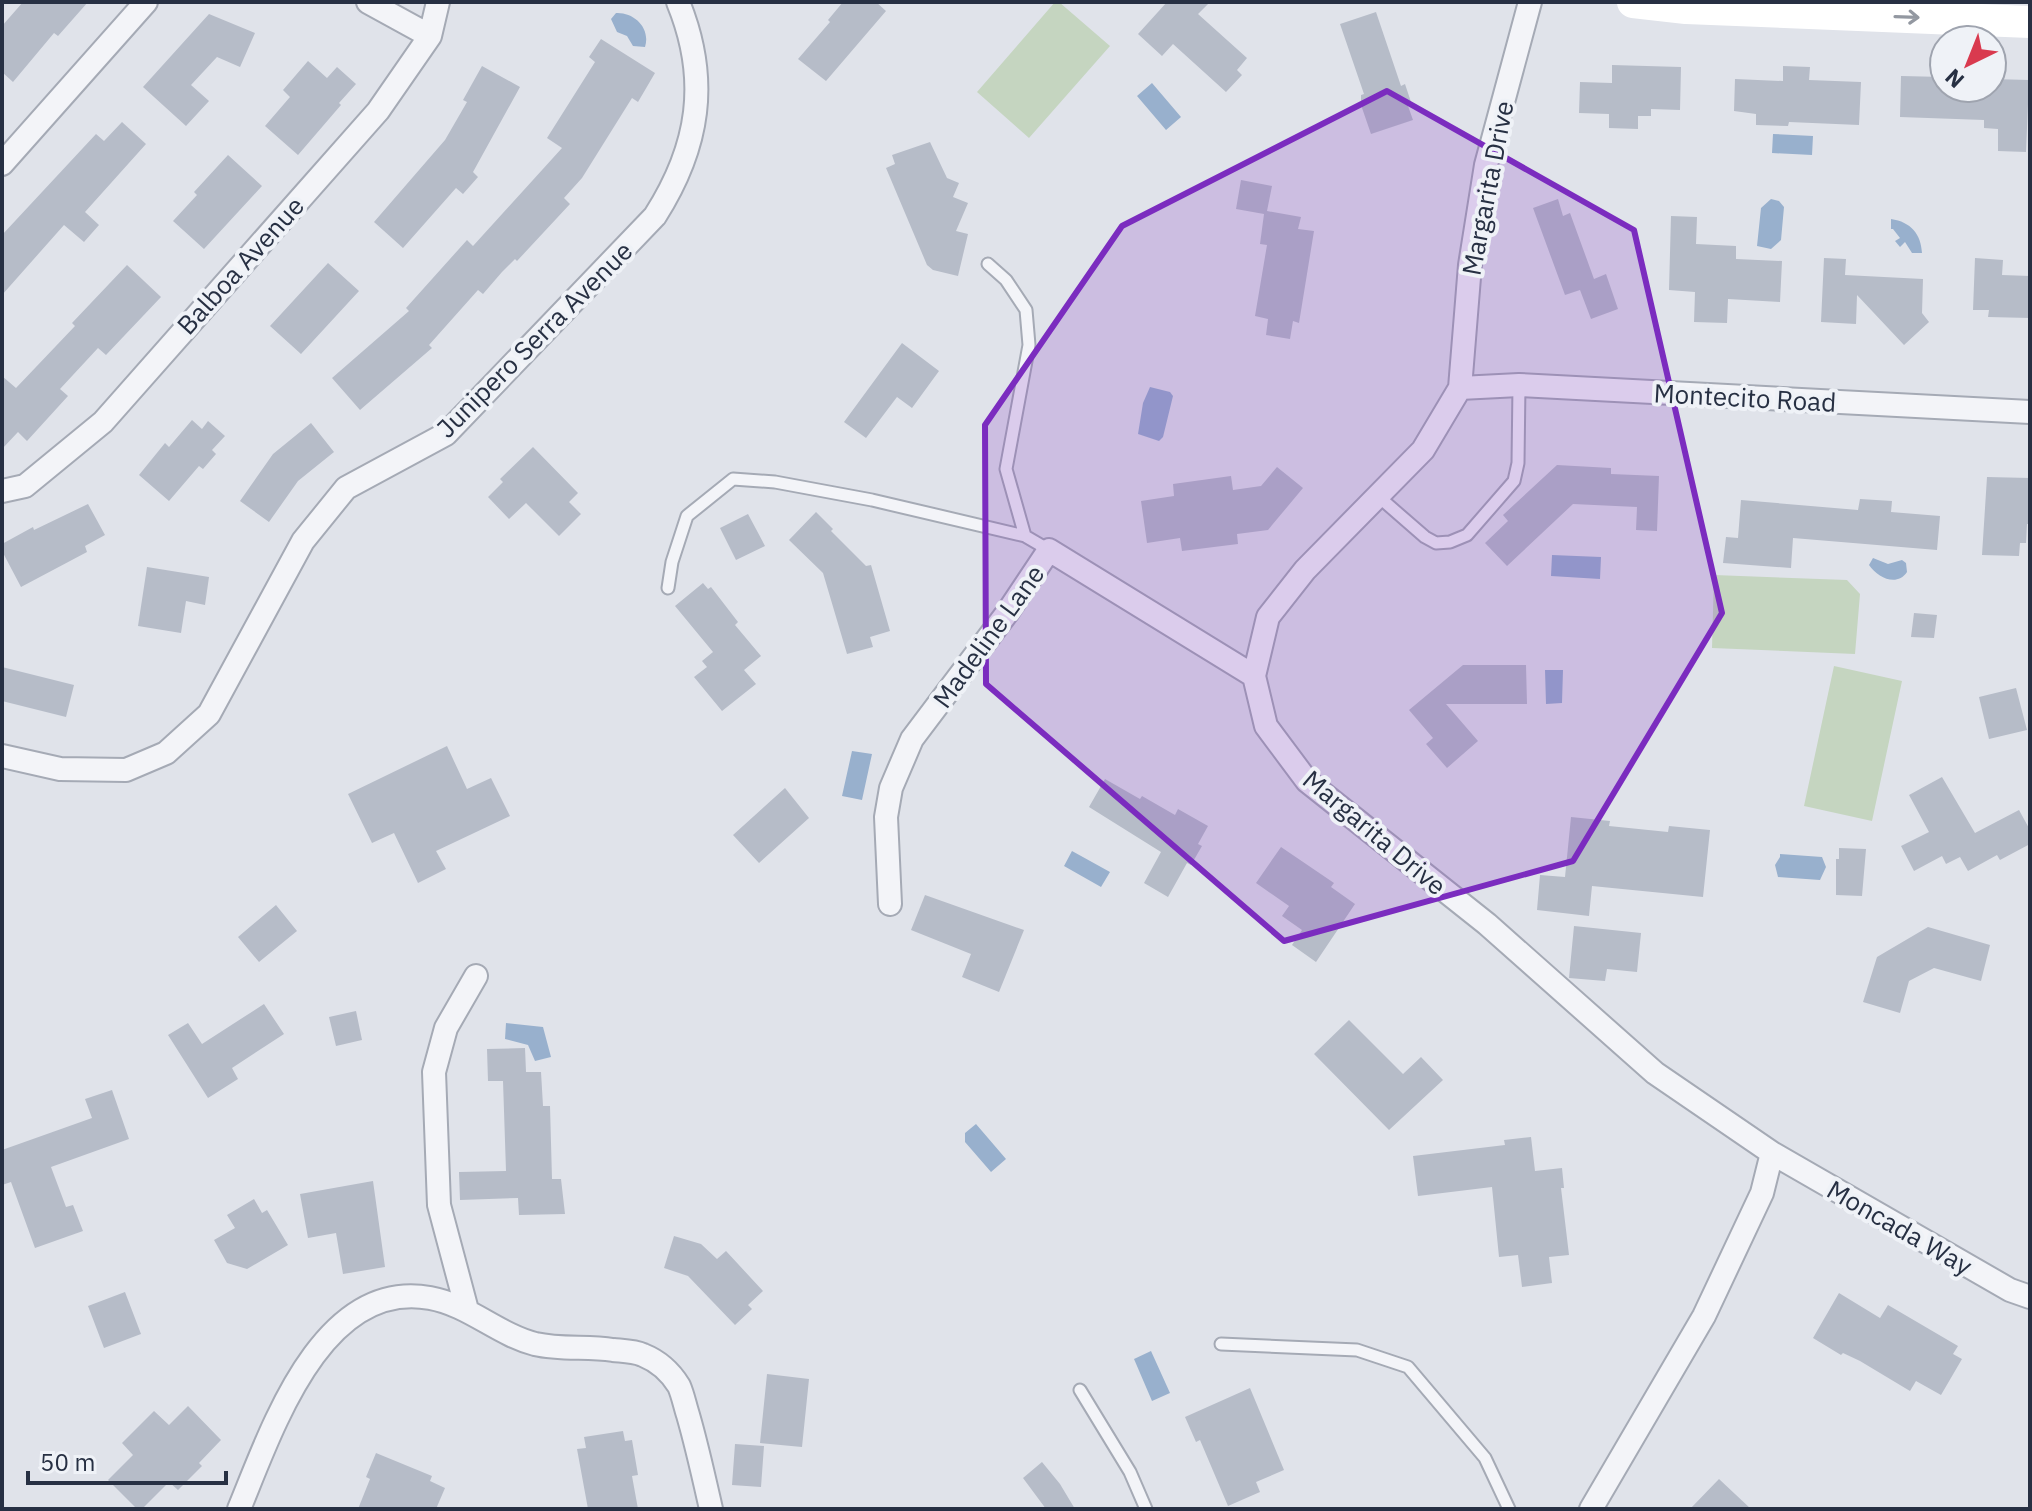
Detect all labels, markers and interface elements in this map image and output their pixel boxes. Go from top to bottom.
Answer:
one-way arrow [1893,10,1920,25]
north arrow [1928,24,2008,104]
text: N [1938,63,1970,95]
street label: Margarita Drive [1453,98,1521,278]
street label: Balboa Avenue [169,189,311,341]
street label: Junipero Serra Avenue [429,234,639,444]
street label: Montecito Road [1653,375,1837,419]
street label: Madeline Lane [925,558,1051,714]
street label: Margarita Drive [1296,762,1454,902]
street label: Moncada Way [1821,1172,1979,1282]
scale bar [28,1435,226,1485]
text: 50 m [40,1446,95,1478]

